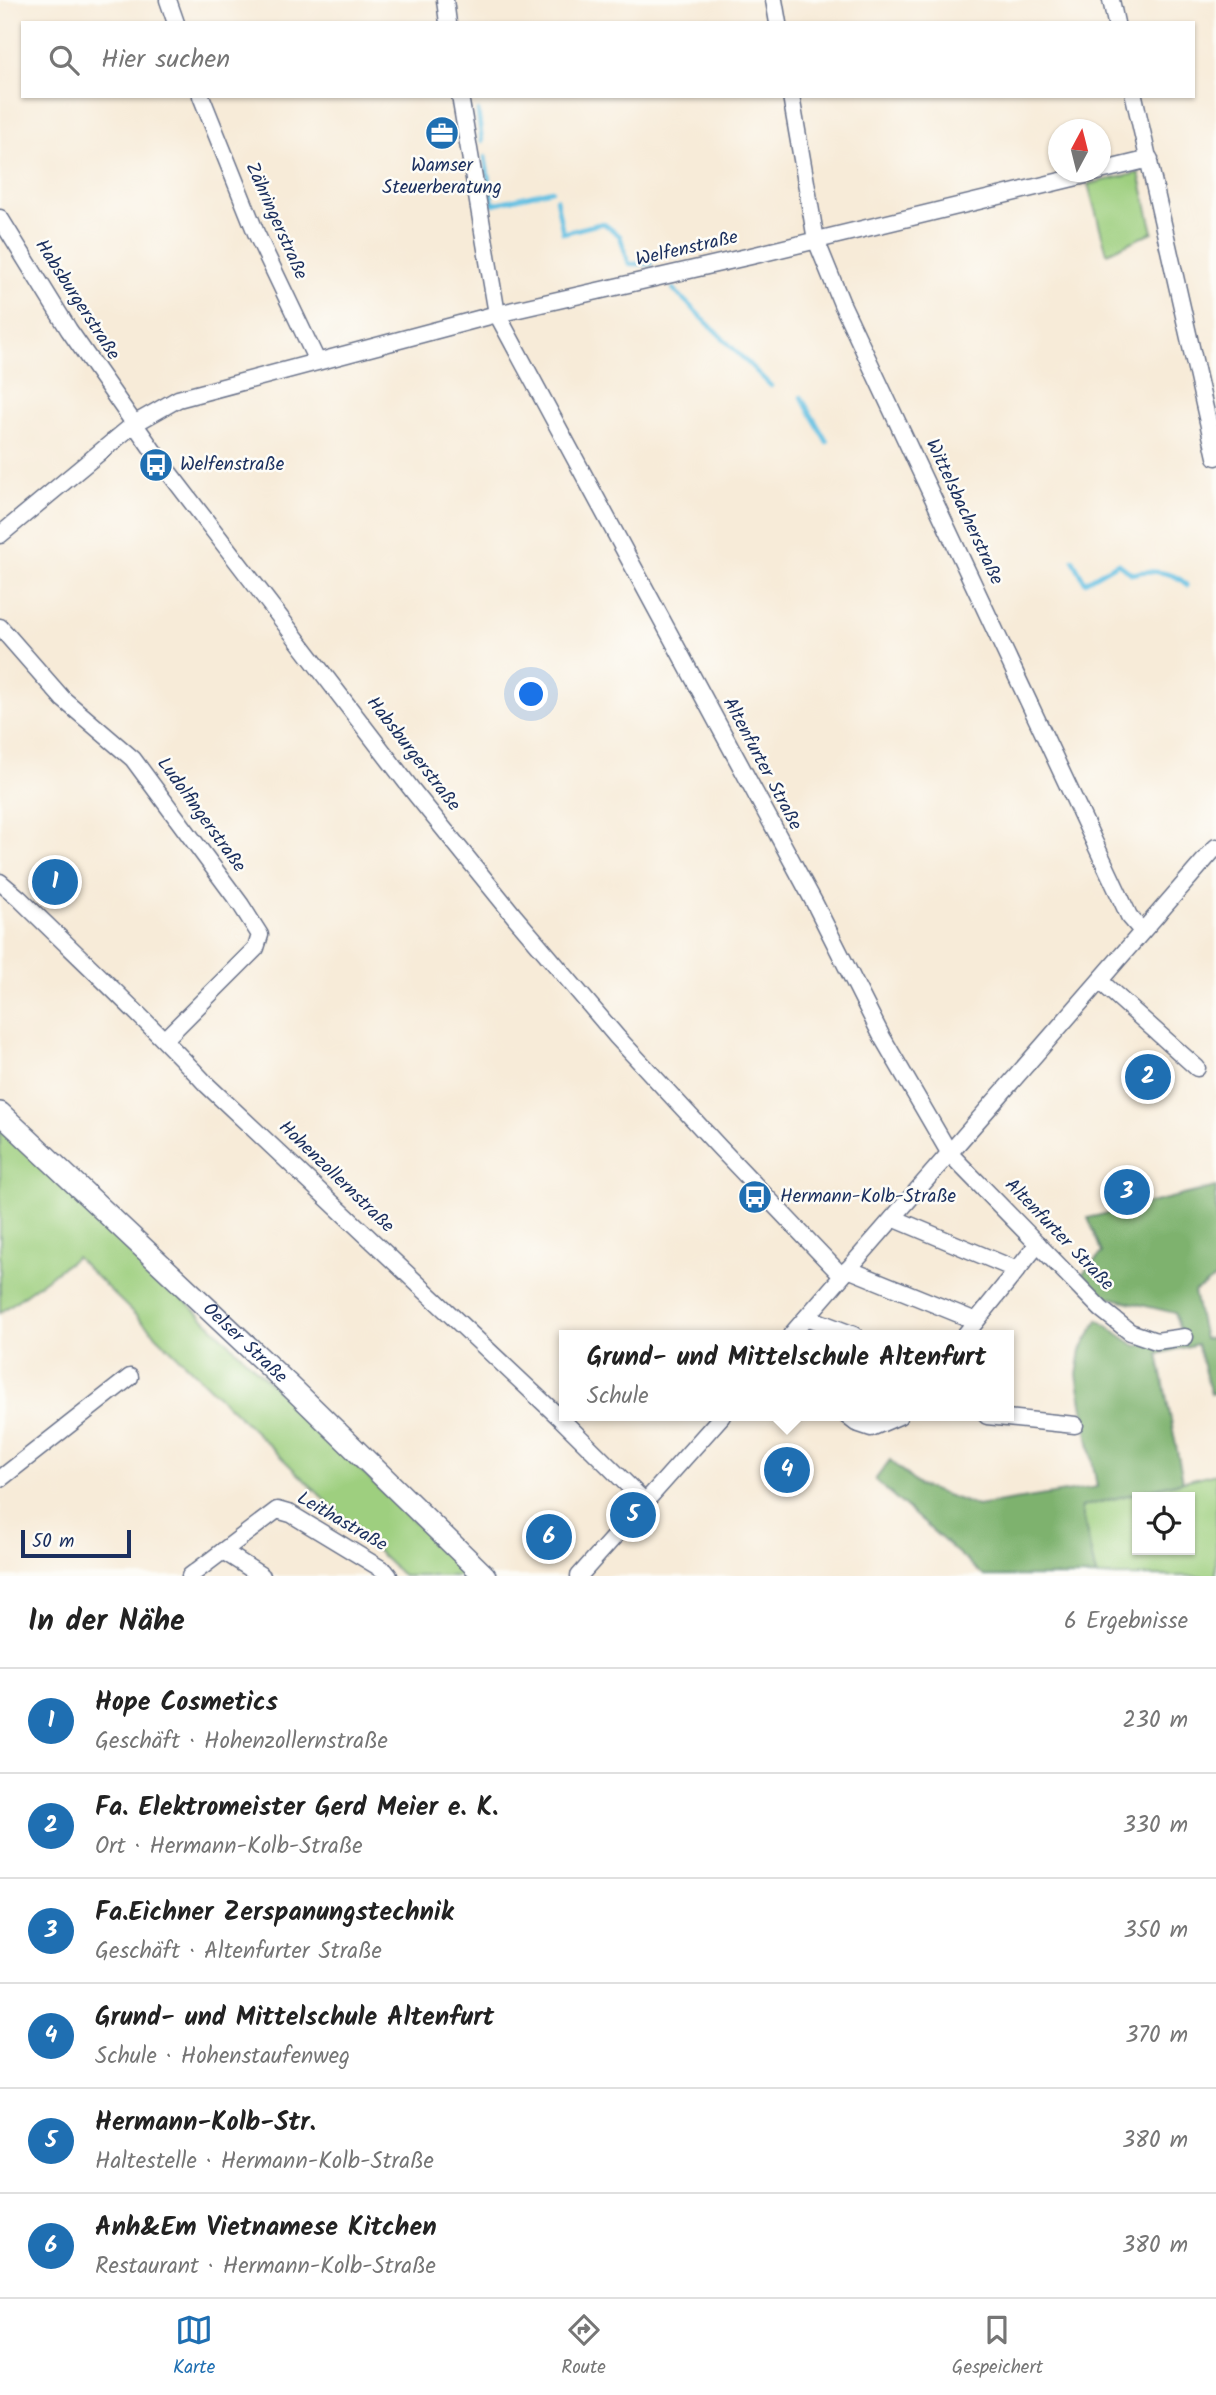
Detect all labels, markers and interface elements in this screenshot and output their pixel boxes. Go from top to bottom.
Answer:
search box [21,21,1195,98]
text: Hier suchen [101,39,230,81]
icon: search [45,41,83,79]
office icon: Wamser Steuerberatung [423,114,461,152]
north arrow [1048,119,1111,182]
place label: Wamser Steuerberatung [382,151,502,203]
street label: Zähringerstraße [237,157,316,285]
street label: Welfenstraße [633,223,742,275]
street label: Habsburgerstraße [26,233,128,367]
street label: Wittelsbacherstraße [917,434,1011,590]
bus stop icon: Welfenstraße [137,446,175,484]
place label: Welfenstraße [180,450,285,480]
your location [514,677,548,711]
street label: Habsburgerstraße [358,690,468,818]
street label: Altenfurter Straße [714,692,810,836]
street label: Ludolfingerstraße [149,751,254,879]
pin: 1 [32,856,78,908]
pin: 2 [1125,1051,1171,1103]
street label: Hohenzollernstraße [271,1113,401,1241]
pin: 3 [1104,1166,1150,1218]
street label: Altenfurter Straße [997,1172,1121,1299]
bus stop icon: Hermann-Kolb-Straße [736,1178,774,1216]
place label: Hermann-Kolb-Straße [780,1182,957,1212]
street label: Oelser Straße [195,1295,294,1392]
popup [559,1330,1014,1421]
text: Grund- und Mittelschule Altenfurt [587,1337,986,1379]
text: Schule [587,1379,649,1415]
pin: 4 [764,1444,810,1496]
street label: Leithastraße [291,1484,393,1560]
pin: 5 [610,1489,656,1541]
map controls [1132,1492,1195,1555]
button: locate [1132,1492,1195,1555]
pin: 6 [526,1511,572,1563]
scale bar [21,1527,131,1559]
text: 50 m [32,1527,74,1557]
text: In der Nähe [28,1598,185,1646]
text: 6 Ergebnisse [1064,1604,1188,1640]
text: Hope Cosmetics [95,1682,278,1724]
text: 1 [48,1703,54,1739]
text: 230 m [1122,1703,1188,1739]
text: Geschäft · Hohenzollernstraße [95,1724,388,1760]
text: Fa. Elektromeister Gerd Meier e. K. [95,1787,499,1829]
text: 2 [44,1808,58,1844]
text: 330 m [1123,1808,1188,1844]
text: Ort · Hermann-Kolb-Straße [95,1829,363,1865]
text: Fa.Eichner Zerspanungstechnik [95,1892,454,1934]
text: 3 [45,1913,57,1949]
text: 350 m [1123,1913,1188,1949]
text: Geschäft · Altenfurter Straße [95,1934,382,1970]
text: Grund- und Mittelschule Altenfurt [95,1997,494,2039]
text: 4 [45,2018,57,2054]
text: 370 m [1125,2018,1188,2054]
text: Schule · Hohenstaufenweg [95,2039,350,2075]
text: Hermann-Kolb-Str. [95,2102,316,2144]
text: 5 [45,2123,57,2159]
text: 380 m [1122,2123,1188,2159]
text: Haltestelle · Hermann-Kolb-Straße [95,2144,434,2180]
text: Anh&Em Vietnamese Kitchen [95,2207,437,2249]
text: 6 [45,2228,57,2264]
text: 380 m [1122,2228,1188,2264]
text: Restaurant · Hermann-Kolb-Straße [95,2249,436,2285]
tab: Karte [173,2311,215,2383]
tab: Route [561,2311,606,2383]
tab: Gespeichert [952,2311,1043,2383]

